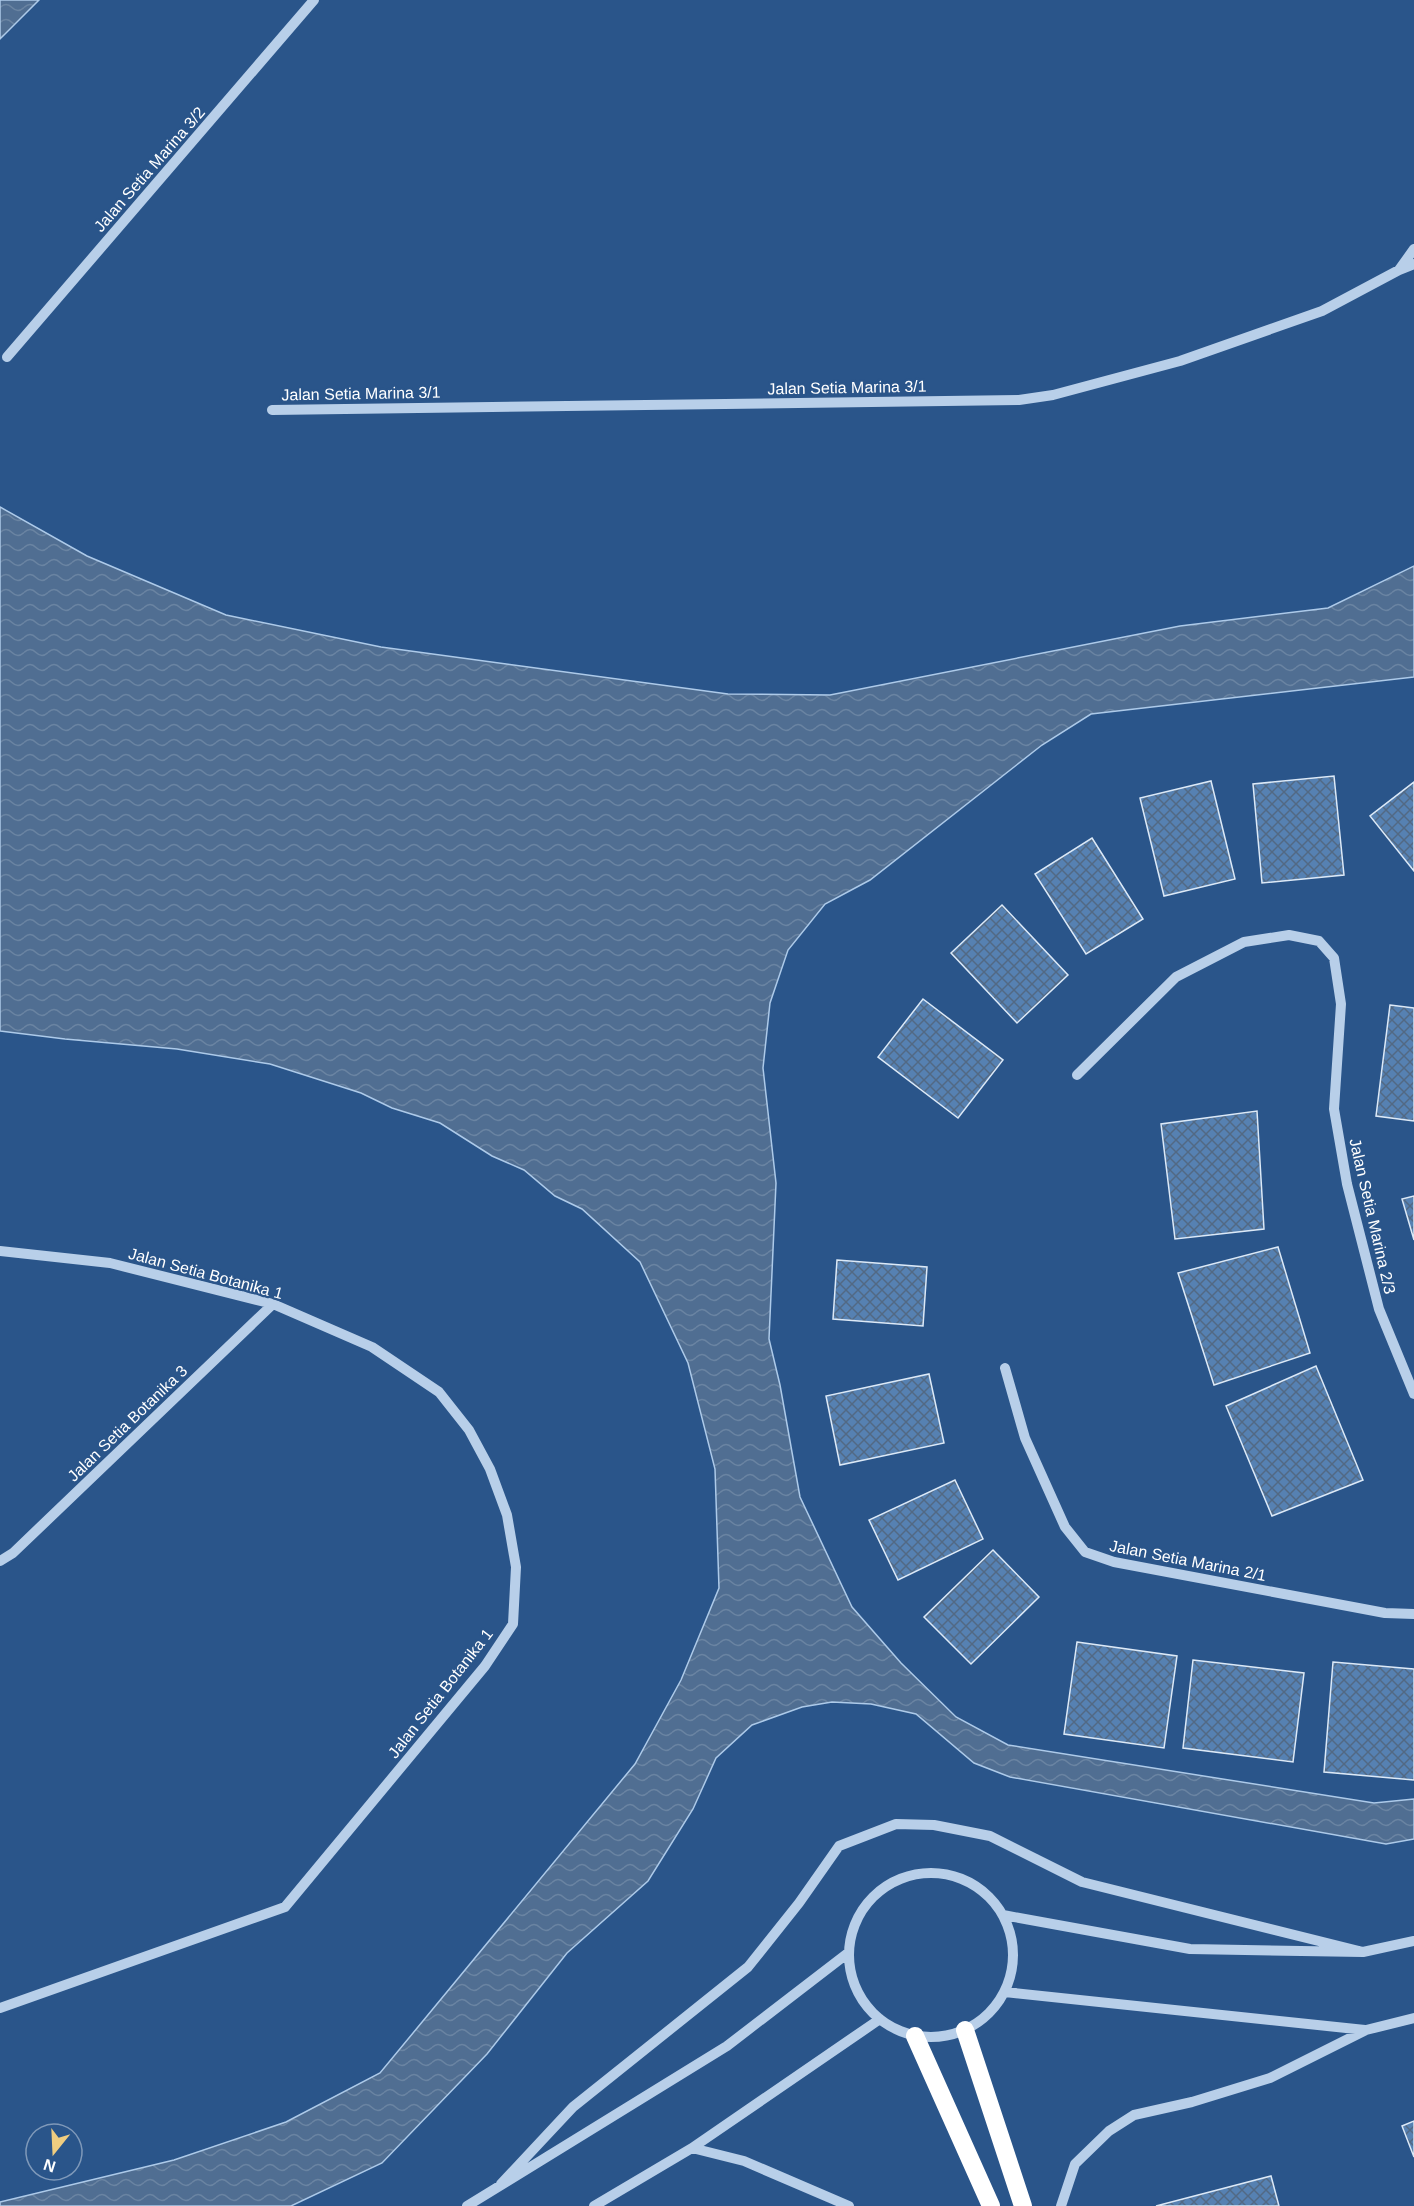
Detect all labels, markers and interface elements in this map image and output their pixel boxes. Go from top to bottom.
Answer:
street label: Jalan Setia Marina 3/2 [91,104,208,235]
street label: Jalan Setia Marina 3/1 [767,378,927,397]
street label: Jalan Setia Marina 3/1 [281,384,441,403]
street label: Jalan Setia Marina 2/3 [1346,1137,1399,1296]
street label: Jalan Setia Botanika 1 [127,1245,285,1302]
street label: Jalan Setia Botanika 3 [64,1362,191,1485]
street label: Jalan Setia Marina 2/1 [1108,1537,1268,1584]
street label: Jalan Setia Botanika 1 [385,1625,496,1761]
north arrow [24,2122,84,2182]
text: N [41,2156,58,2176]

